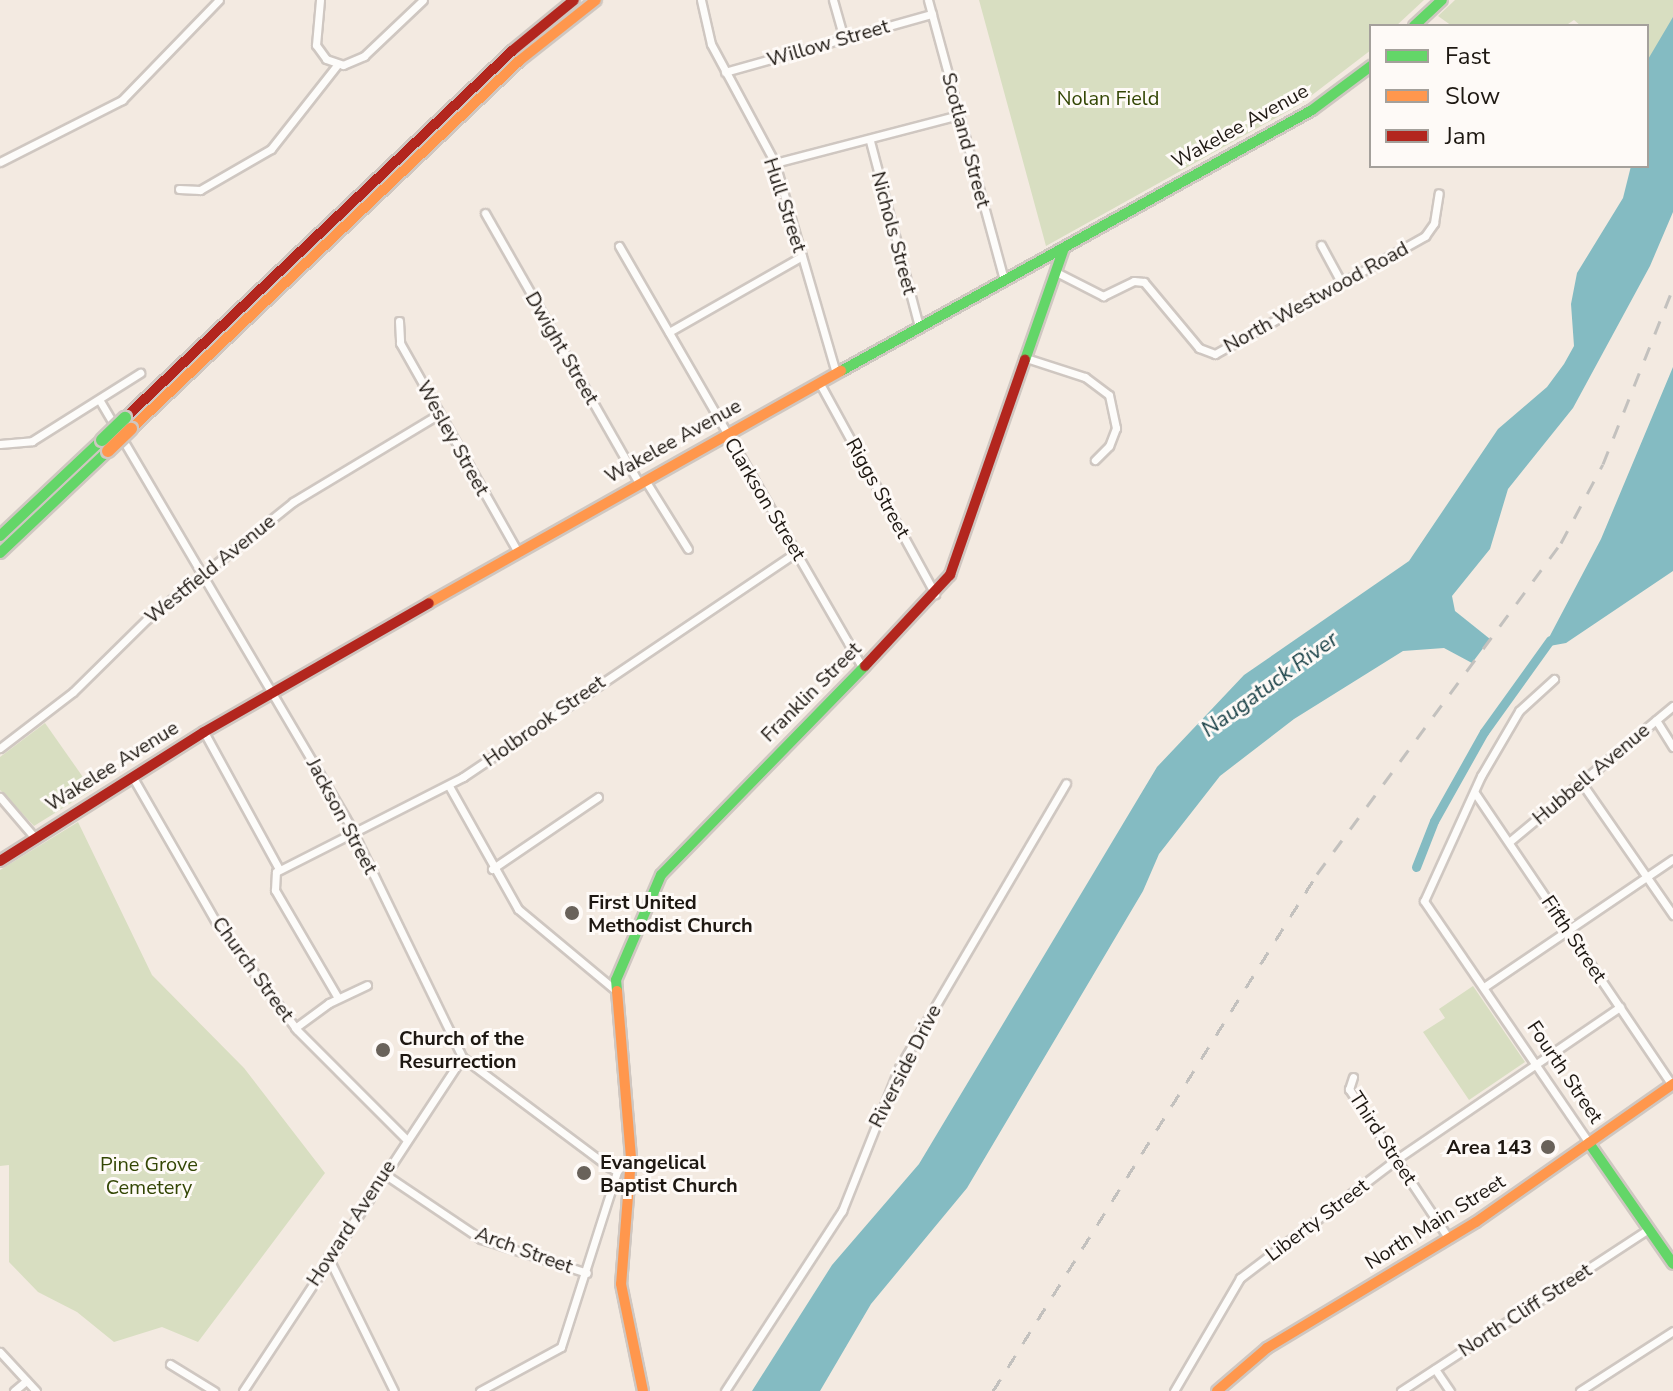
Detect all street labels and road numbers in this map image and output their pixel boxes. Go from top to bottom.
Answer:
street label: Willow Street [764,14,892,72]
street label: Scotland Street [936,70,996,210]
street label: Wakelee Avenue [1168,79,1312,173]
street label: Hull Street [758,155,812,255]
street label: Nichols Street [866,169,922,297]
street label: North Westwood Road [1219,236,1413,358]
street label: Dwight Street [520,287,604,409]
street label: Wesley Street [412,376,494,500]
street label: Wakelee Avenue [601,394,745,488]
street label: Clarkson Street [719,433,811,565]
street label: Riggs Street [841,434,915,542]
street label: Westfield Avenue [140,509,280,629]
street label: Franklin Street [756,637,866,747]
street label: Holbrook Street [479,670,609,772]
street label: Wakelee Avenue [41,716,183,816]
street label: Hubbell Avenue [1528,718,1654,830]
street label: Jackson Street [301,754,383,878]
street label: Fifth Street [1536,891,1612,987]
street label: Church Street [207,912,299,1026]
street label: Riverside Drive [864,1000,946,1132]
street label: Fourth Street [1522,1016,1608,1128]
street label: Third Street [1344,1087,1422,1189]
street label: Howard Avenue [301,1156,401,1290]
street label: North Main Street [1361,1169,1509,1275]
street label: Liberty Street [1261,1174,1373,1266]
street label: Arch Street [472,1221,576,1279]
street label: North Cliff Street [1454,1258,1596,1362]

